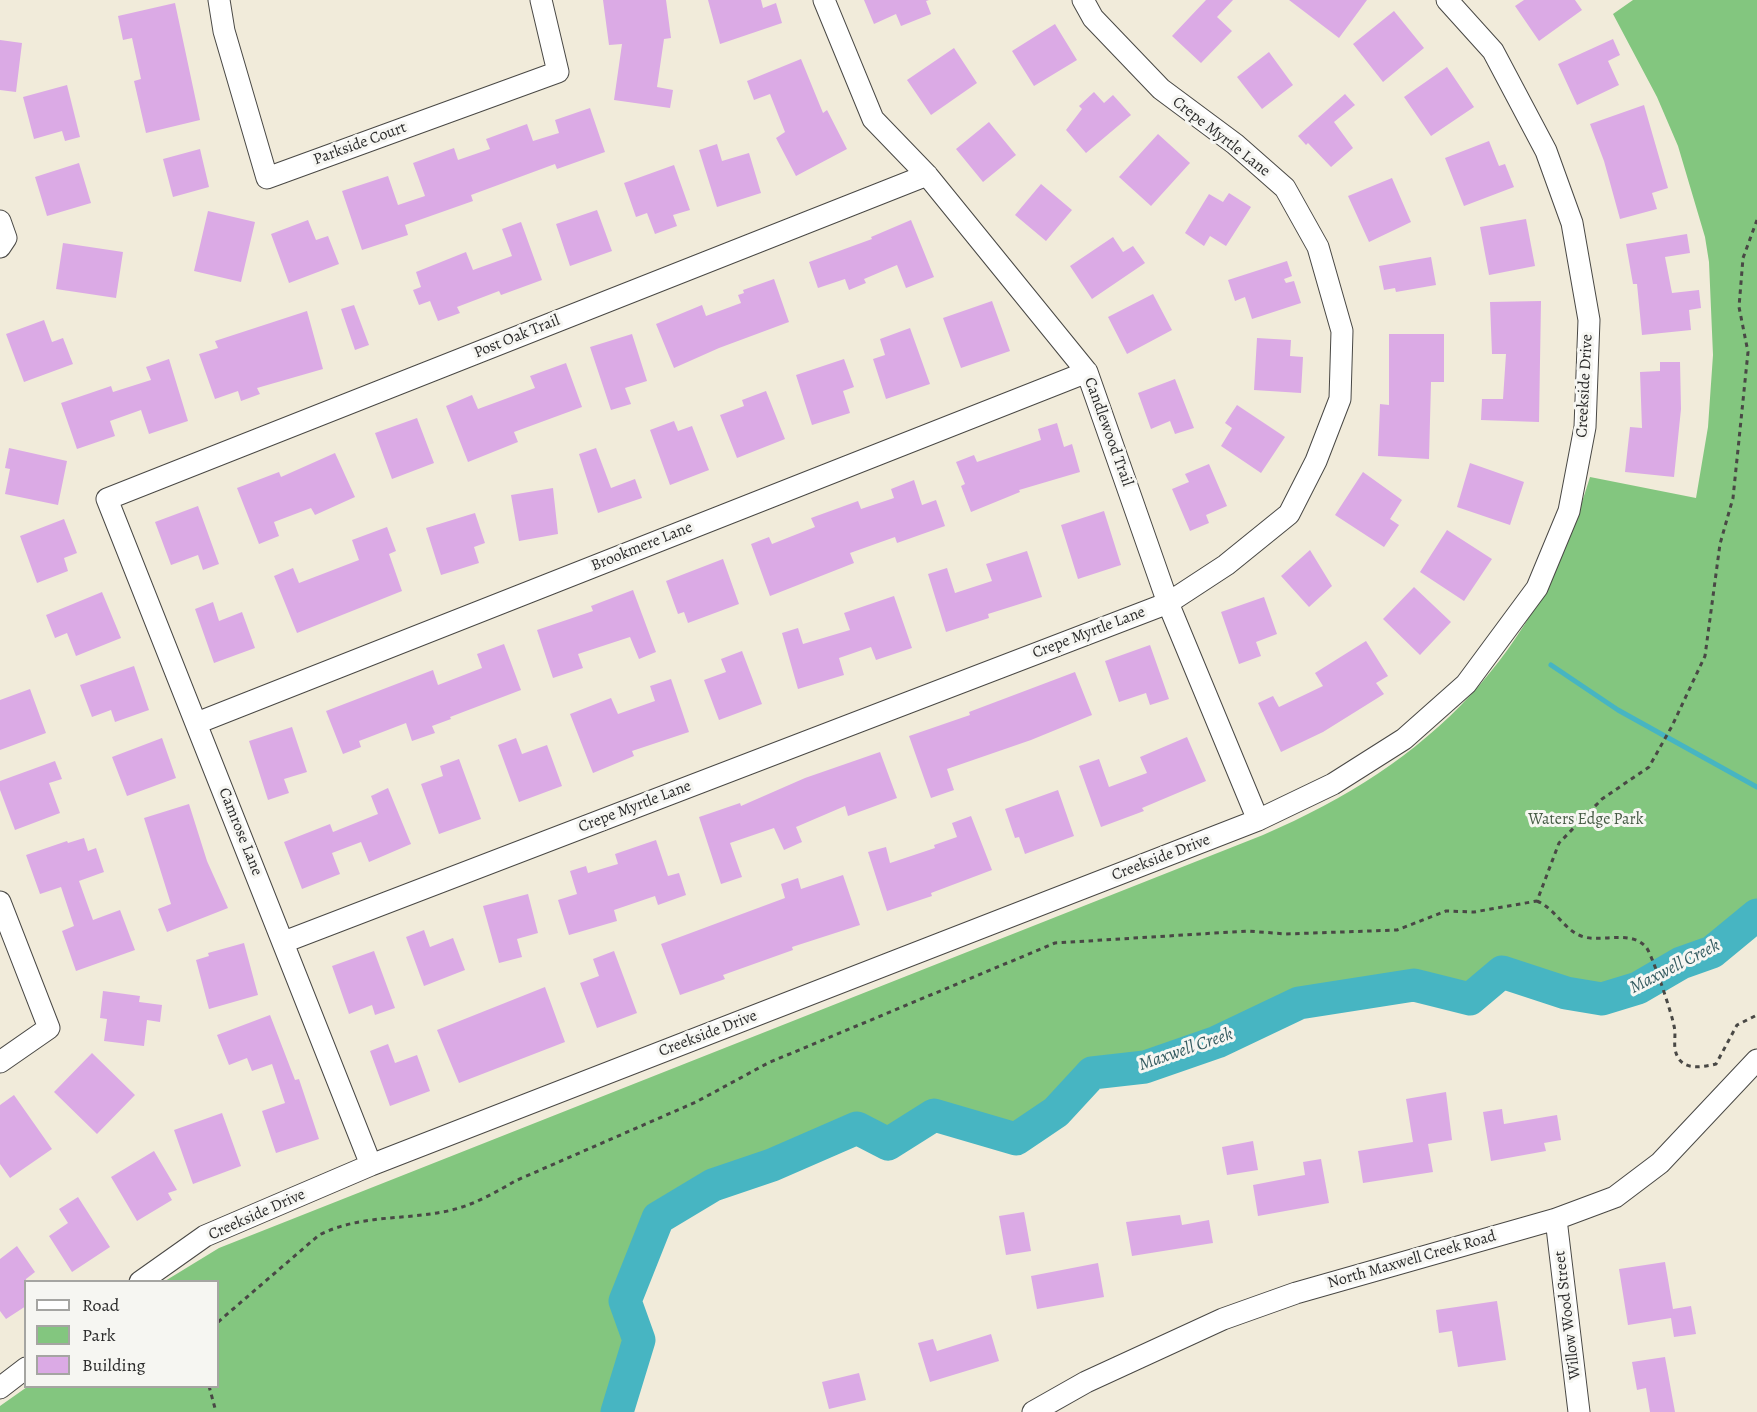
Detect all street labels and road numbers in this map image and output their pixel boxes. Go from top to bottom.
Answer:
street label: Crepe Myrtle Lane [1168,93,1274,181]
street label: Parkside Court [311,118,409,170]
street label: Post Oak Trail [471,311,563,363]
street label: Creekside Drive [1573,334,1597,438]
street label: Candlewood Trail [1079,375,1137,489]
street label: Brookmere Lane [589,518,695,576]
street label: Crepe Myrtle Lane [1030,603,1148,663]
street label: Crepe Myrtle Lane [576,777,694,837]
street label: Camrose Lane [214,785,266,879]
street label: Creekside Drive [1109,830,1213,886]
street label: Creekside Drive [656,1006,760,1062]
street label: Creekside Drive [206,1185,308,1245]
street label: North Maxwell Creek Road [1326,1227,1498,1293]
street label: Willow Wood Street [1551,1250,1585,1380]

